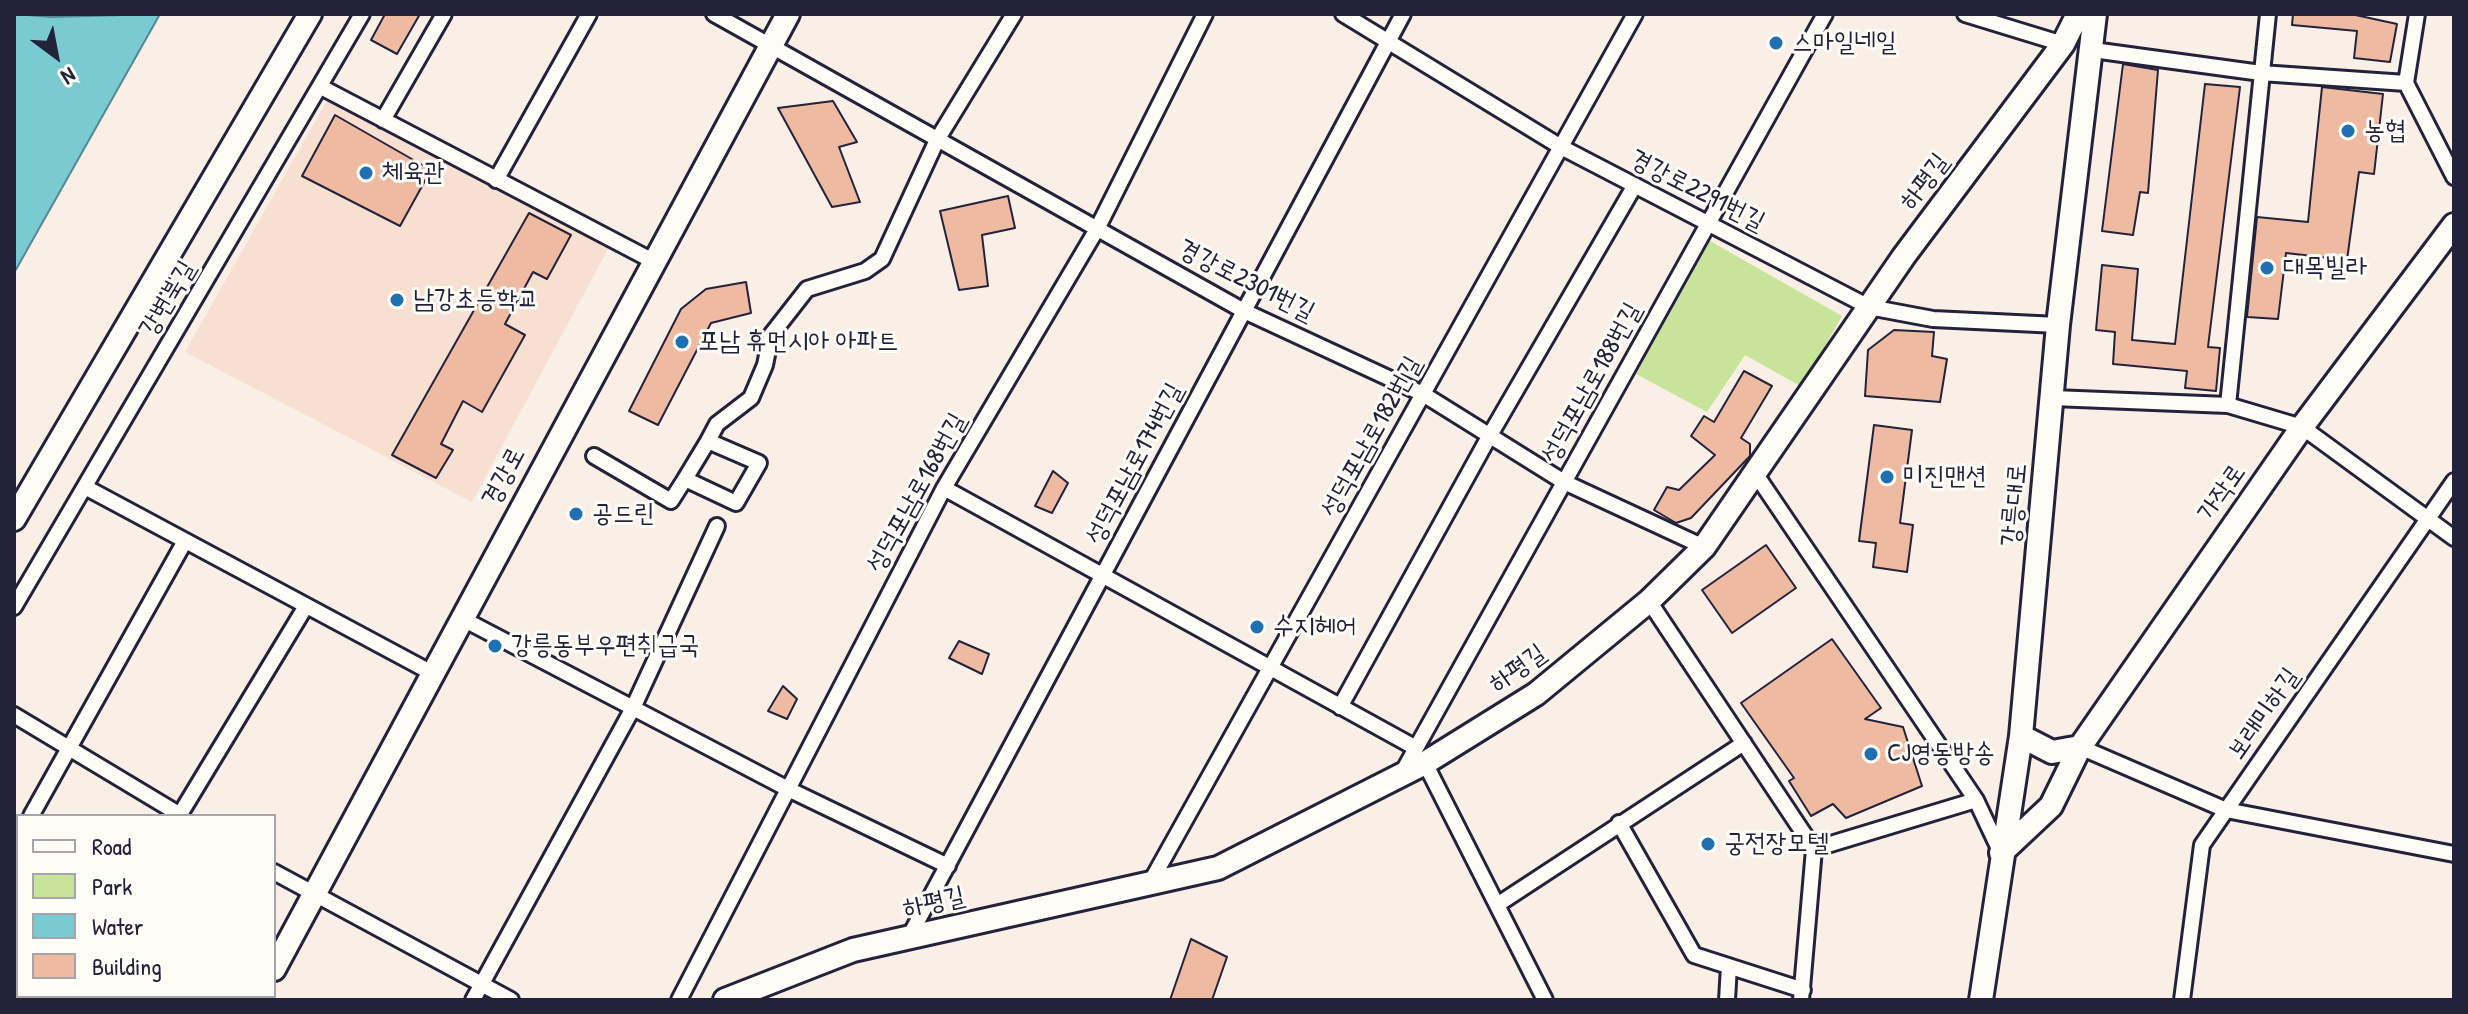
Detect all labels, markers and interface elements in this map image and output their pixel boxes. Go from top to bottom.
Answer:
north arrow [16,16,96,96]
place label: 스마일네일 [1792,27,1897,59]
marker: 스마일네일 [1767,34,1785,52]
text: N [56,61,82,92]
place label: 농협 [2364,115,2406,147]
marker: 농협 [2339,122,2357,140]
street label: 경강로2291번길 [1624,144,1770,238]
street label: 하평길 [1894,148,1956,216]
place label: 체육관 [382,157,445,189]
marker: 체육관 [357,164,375,182]
street label: 경강로2301번길 [1172,233,1320,329]
place label: 대목빌라 [2283,252,2367,284]
street label: 강변북길 [133,255,203,343]
marker: 대목빌라 [2258,259,2276,277]
place label: 남강초등학교 [413,284,539,316]
marker: 남강초등학교 [388,291,406,309]
street label: 성덕포남로188번길 [1535,297,1649,469]
place label: 포남 휴먼시아 아파트 [698,326,898,358]
marker: 포남 휴먼시아 아파트 [673,333,691,351]
street label: 성덕포남로182번길 [1315,351,1429,523]
street label: 성덕포남로174번길 [1079,378,1191,550]
street label: 성덕포남로168번길 [860,408,974,578]
street label: 경강로 [475,442,533,512]
street label: 가작로 [2191,458,2253,528]
place label: 미진맨션 [1903,461,1987,493]
street label: 강릉대로 [1996,462,2034,548]
marker: 미진맨션 [1878,468,1896,486]
place label: 공드린 [592,498,655,530]
marker: 공드린 [567,505,585,523]
place label: 수지헤어 [1273,611,1357,643]
marker: 수지헤어 [1248,618,1266,636]
place label: 강릉동부우편취급국 [511,630,699,662]
marker: 강릉동부우편취급국 [486,637,504,655]
street label: 하평길 [1483,638,1553,700]
street label: 보래미하길 [2221,662,2307,766]
place label: CJ영동방송 [1887,738,1995,770]
marker: CJ영동방송 [1862,745,1880,763]
legend [16,814,276,998]
place label: 궁전장모텔 [1724,828,1829,860]
text: Road [92,830,131,862]
marker: 궁전장모텔 [1699,835,1717,853]
text: Park [92,870,132,902]
street label: 하평길 [900,881,968,925]
text: Water [92,910,143,942]
text: Building [92,950,162,982]

